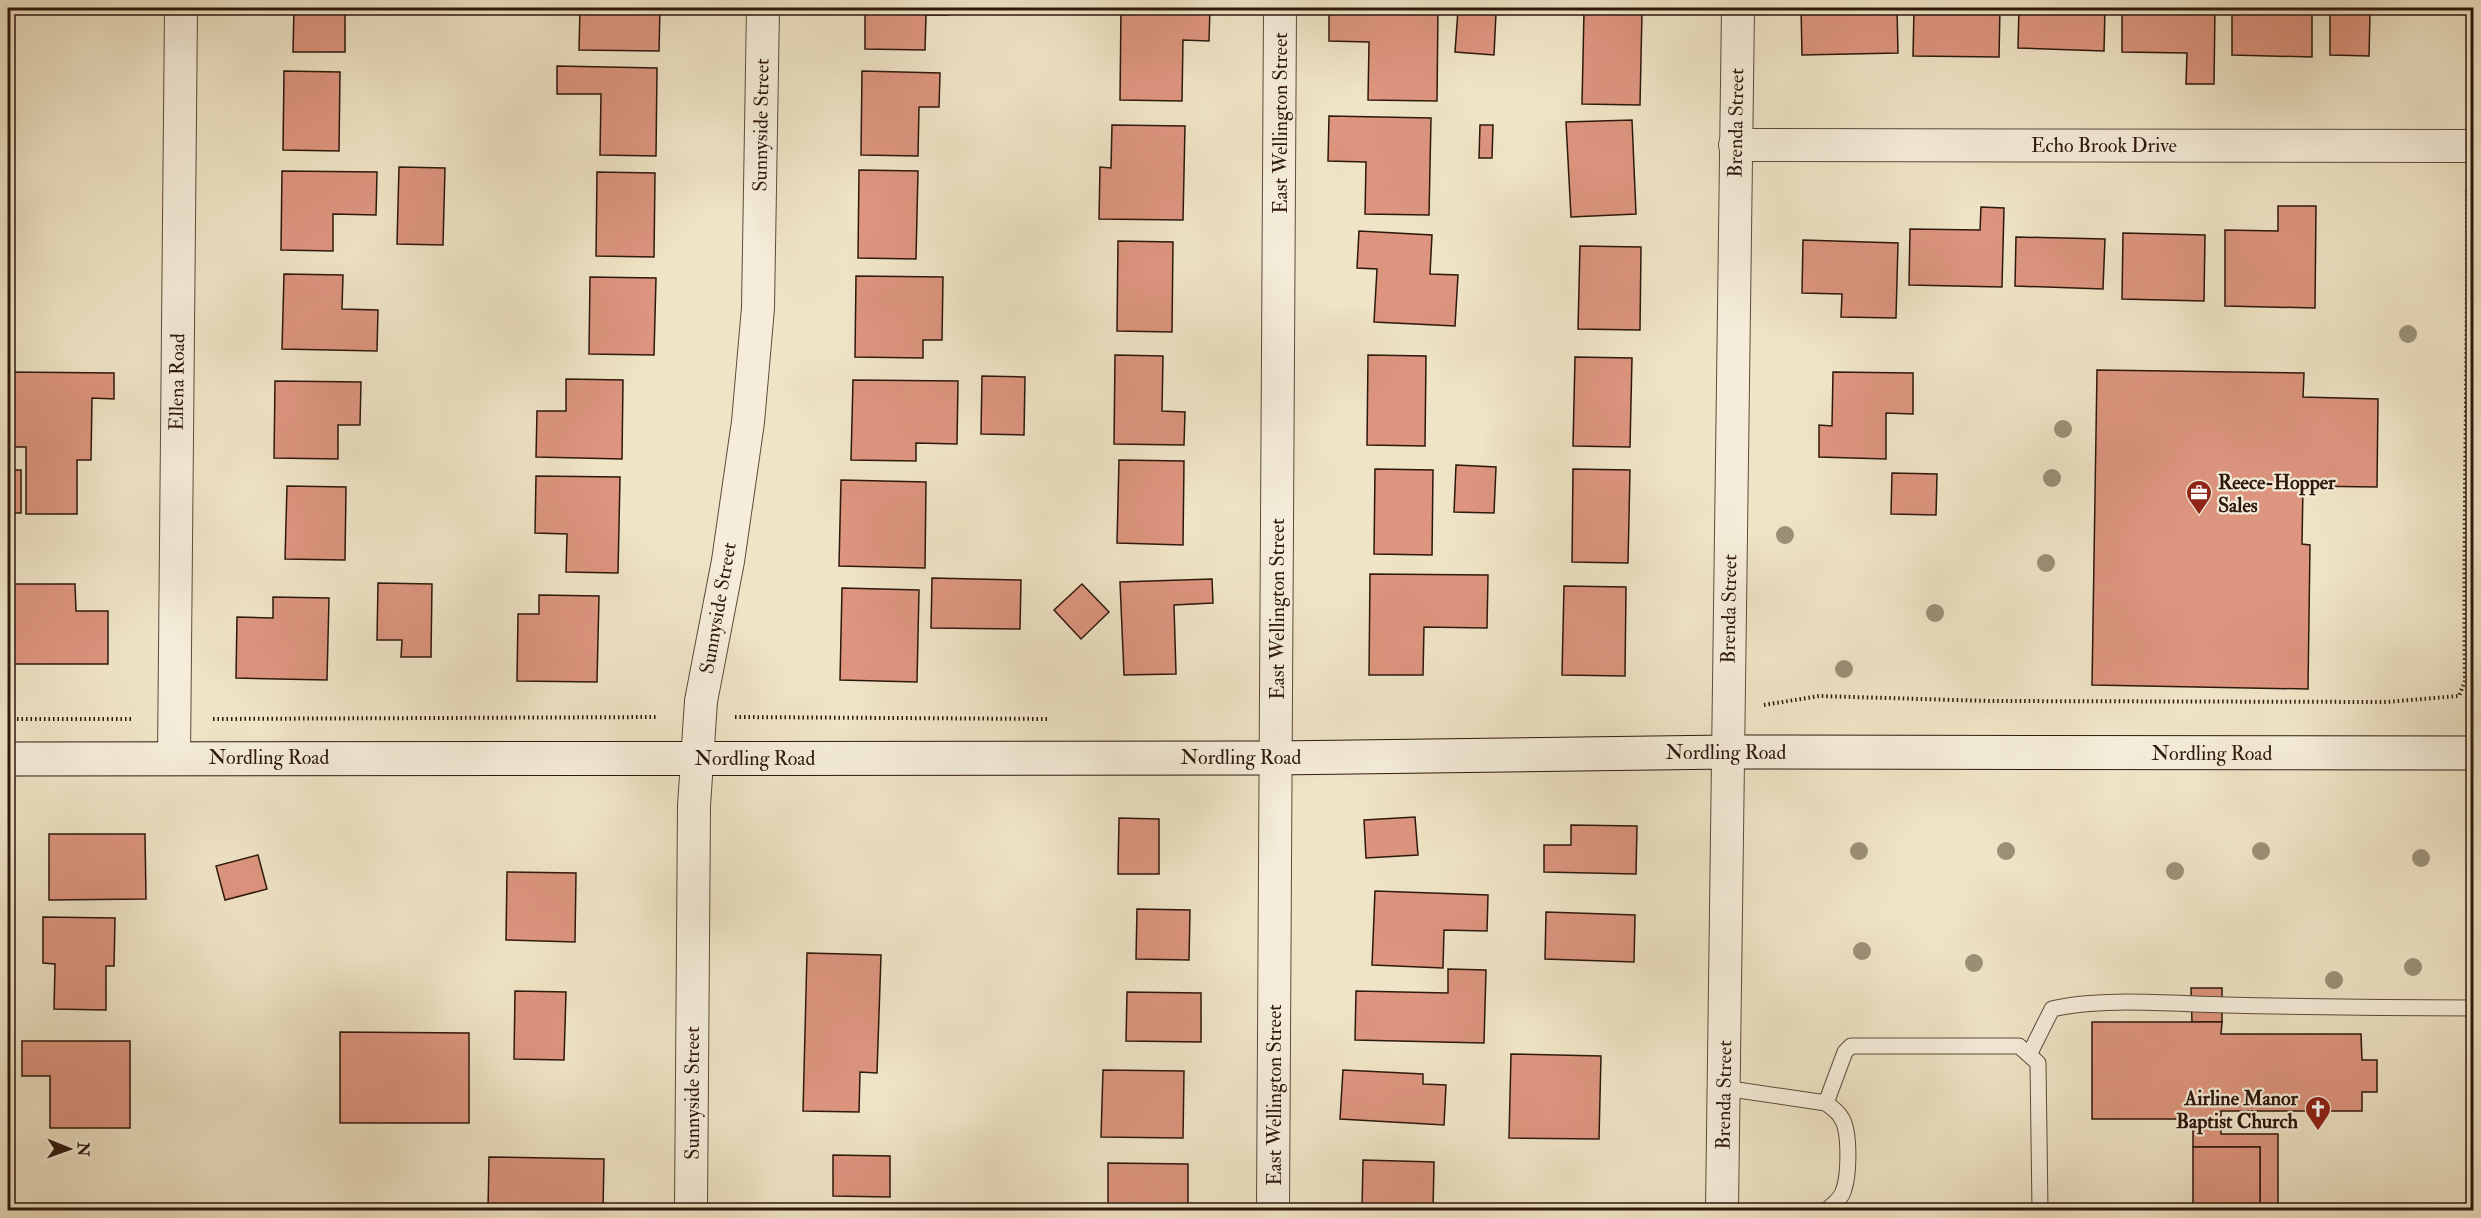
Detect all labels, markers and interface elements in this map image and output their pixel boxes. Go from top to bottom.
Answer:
street label: East Wellington Street [1268,32,1293,214]
street label: Sunnyside Street [747,58,775,192]
street label: Brenda Street [1723,68,1749,178]
street label: Echo Brook Drive [2031,133,2177,158]
street label: Ellena Road [164,333,190,431]
place label: Reece-Hopper Sales [2218,470,2336,518]
office icon: Reece-Hopper Sales [2184,478,2214,516]
street label: East Wellington Street [1265,518,1290,700]
street label: Sunnyside Street [694,540,742,676]
street label: Brenda Street [1716,554,1742,664]
street label: Nordling Road [1666,740,1787,765]
street label: Nordling Road [2152,741,2273,766]
street label: Nordling Road [209,745,330,770]
street label: Nordling Road [1181,745,1302,770]
street label: Nordling Road [695,746,816,771]
street label: East Wellington Street [1262,1004,1287,1186]
street label: Sunnyside Street [680,1026,705,1160]
street label: Brenda Street [1711,1040,1737,1150]
place label: Airline Manor Baptist Church [2176,1086,2299,1135]
church icon: Airline Manor Baptist Church [2303,1094,2333,1132]
north arrow [39,1119,99,1179]
text: N [73,1141,93,1157]

